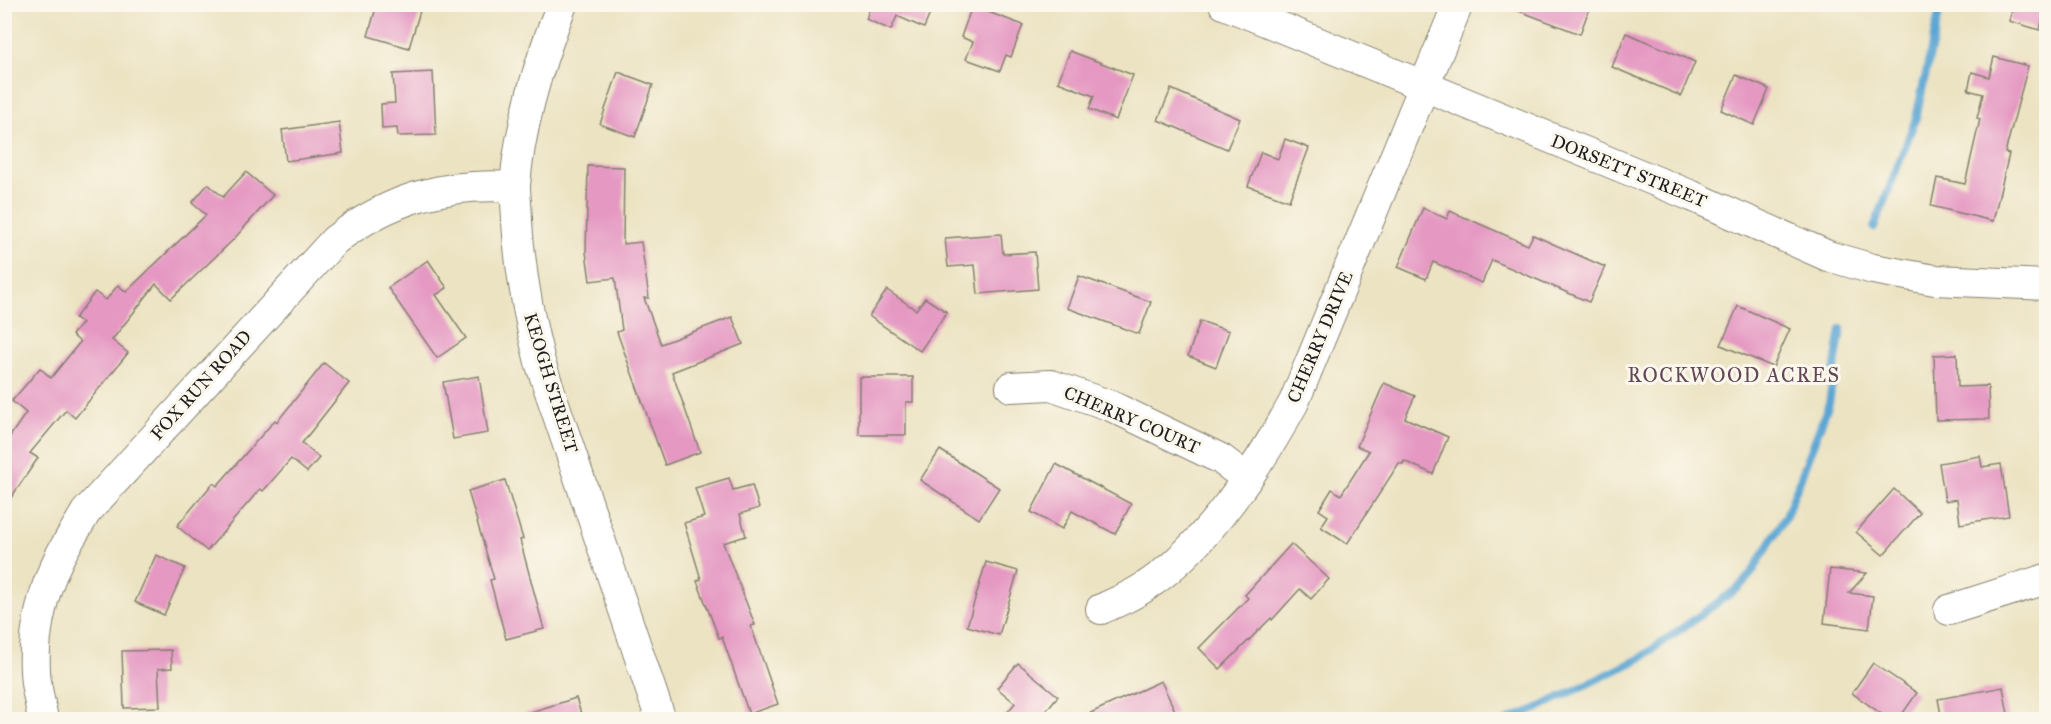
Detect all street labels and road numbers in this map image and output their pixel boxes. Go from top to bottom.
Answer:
street label: DORSETT STREET [1548,130,1710,212]
street label: CHERRY DRIVE [1282,268,1358,406]
street label: KEOGH STREET [519,310,583,456]
street label: FOX RUN ROAD [146,325,256,445]
street label: CHERRY COURT [1061,381,1203,459]

